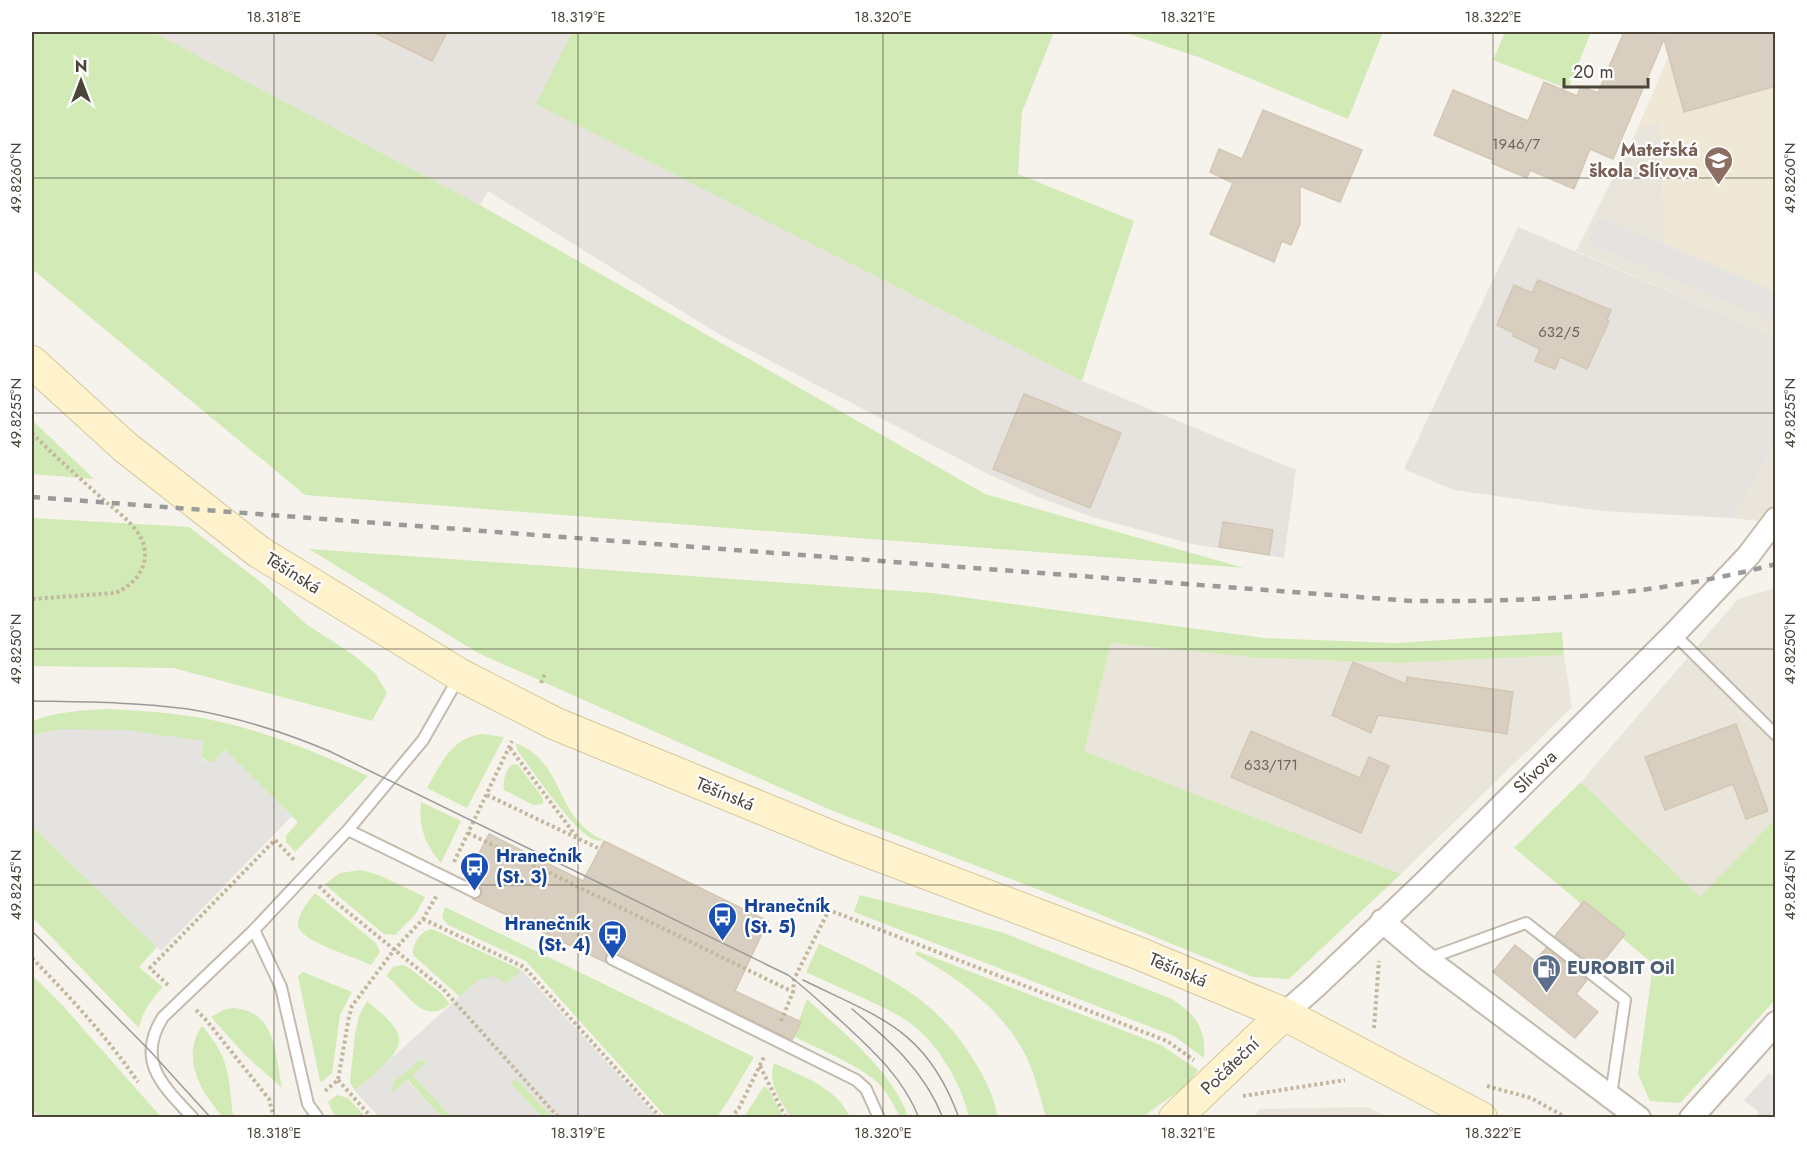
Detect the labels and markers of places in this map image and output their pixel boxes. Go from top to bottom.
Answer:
place label: Mateřská škola Slívova [1589,137,1698,184]
school or university icon: Mateřská škola Slívova [1703,144,1735,186]
place label: Hranečník (St. 3) [496,843,583,890]
bus stop icon: Hranečník (St. 3) [459,850,491,892]
place label: Hranečník (St. 5) [744,893,831,940]
bus stop icon: Hranečník (St. 5) [707,900,739,942]
place label: Hranečník (St. 4) [504,911,592,958]
bus stop icon: Hranečník (St. 4) [596,918,628,960]
fuel station icon: EUROBIT Oil [1530,952,1562,994]
place label: EUROBIT Oil [1567,955,1675,981]

